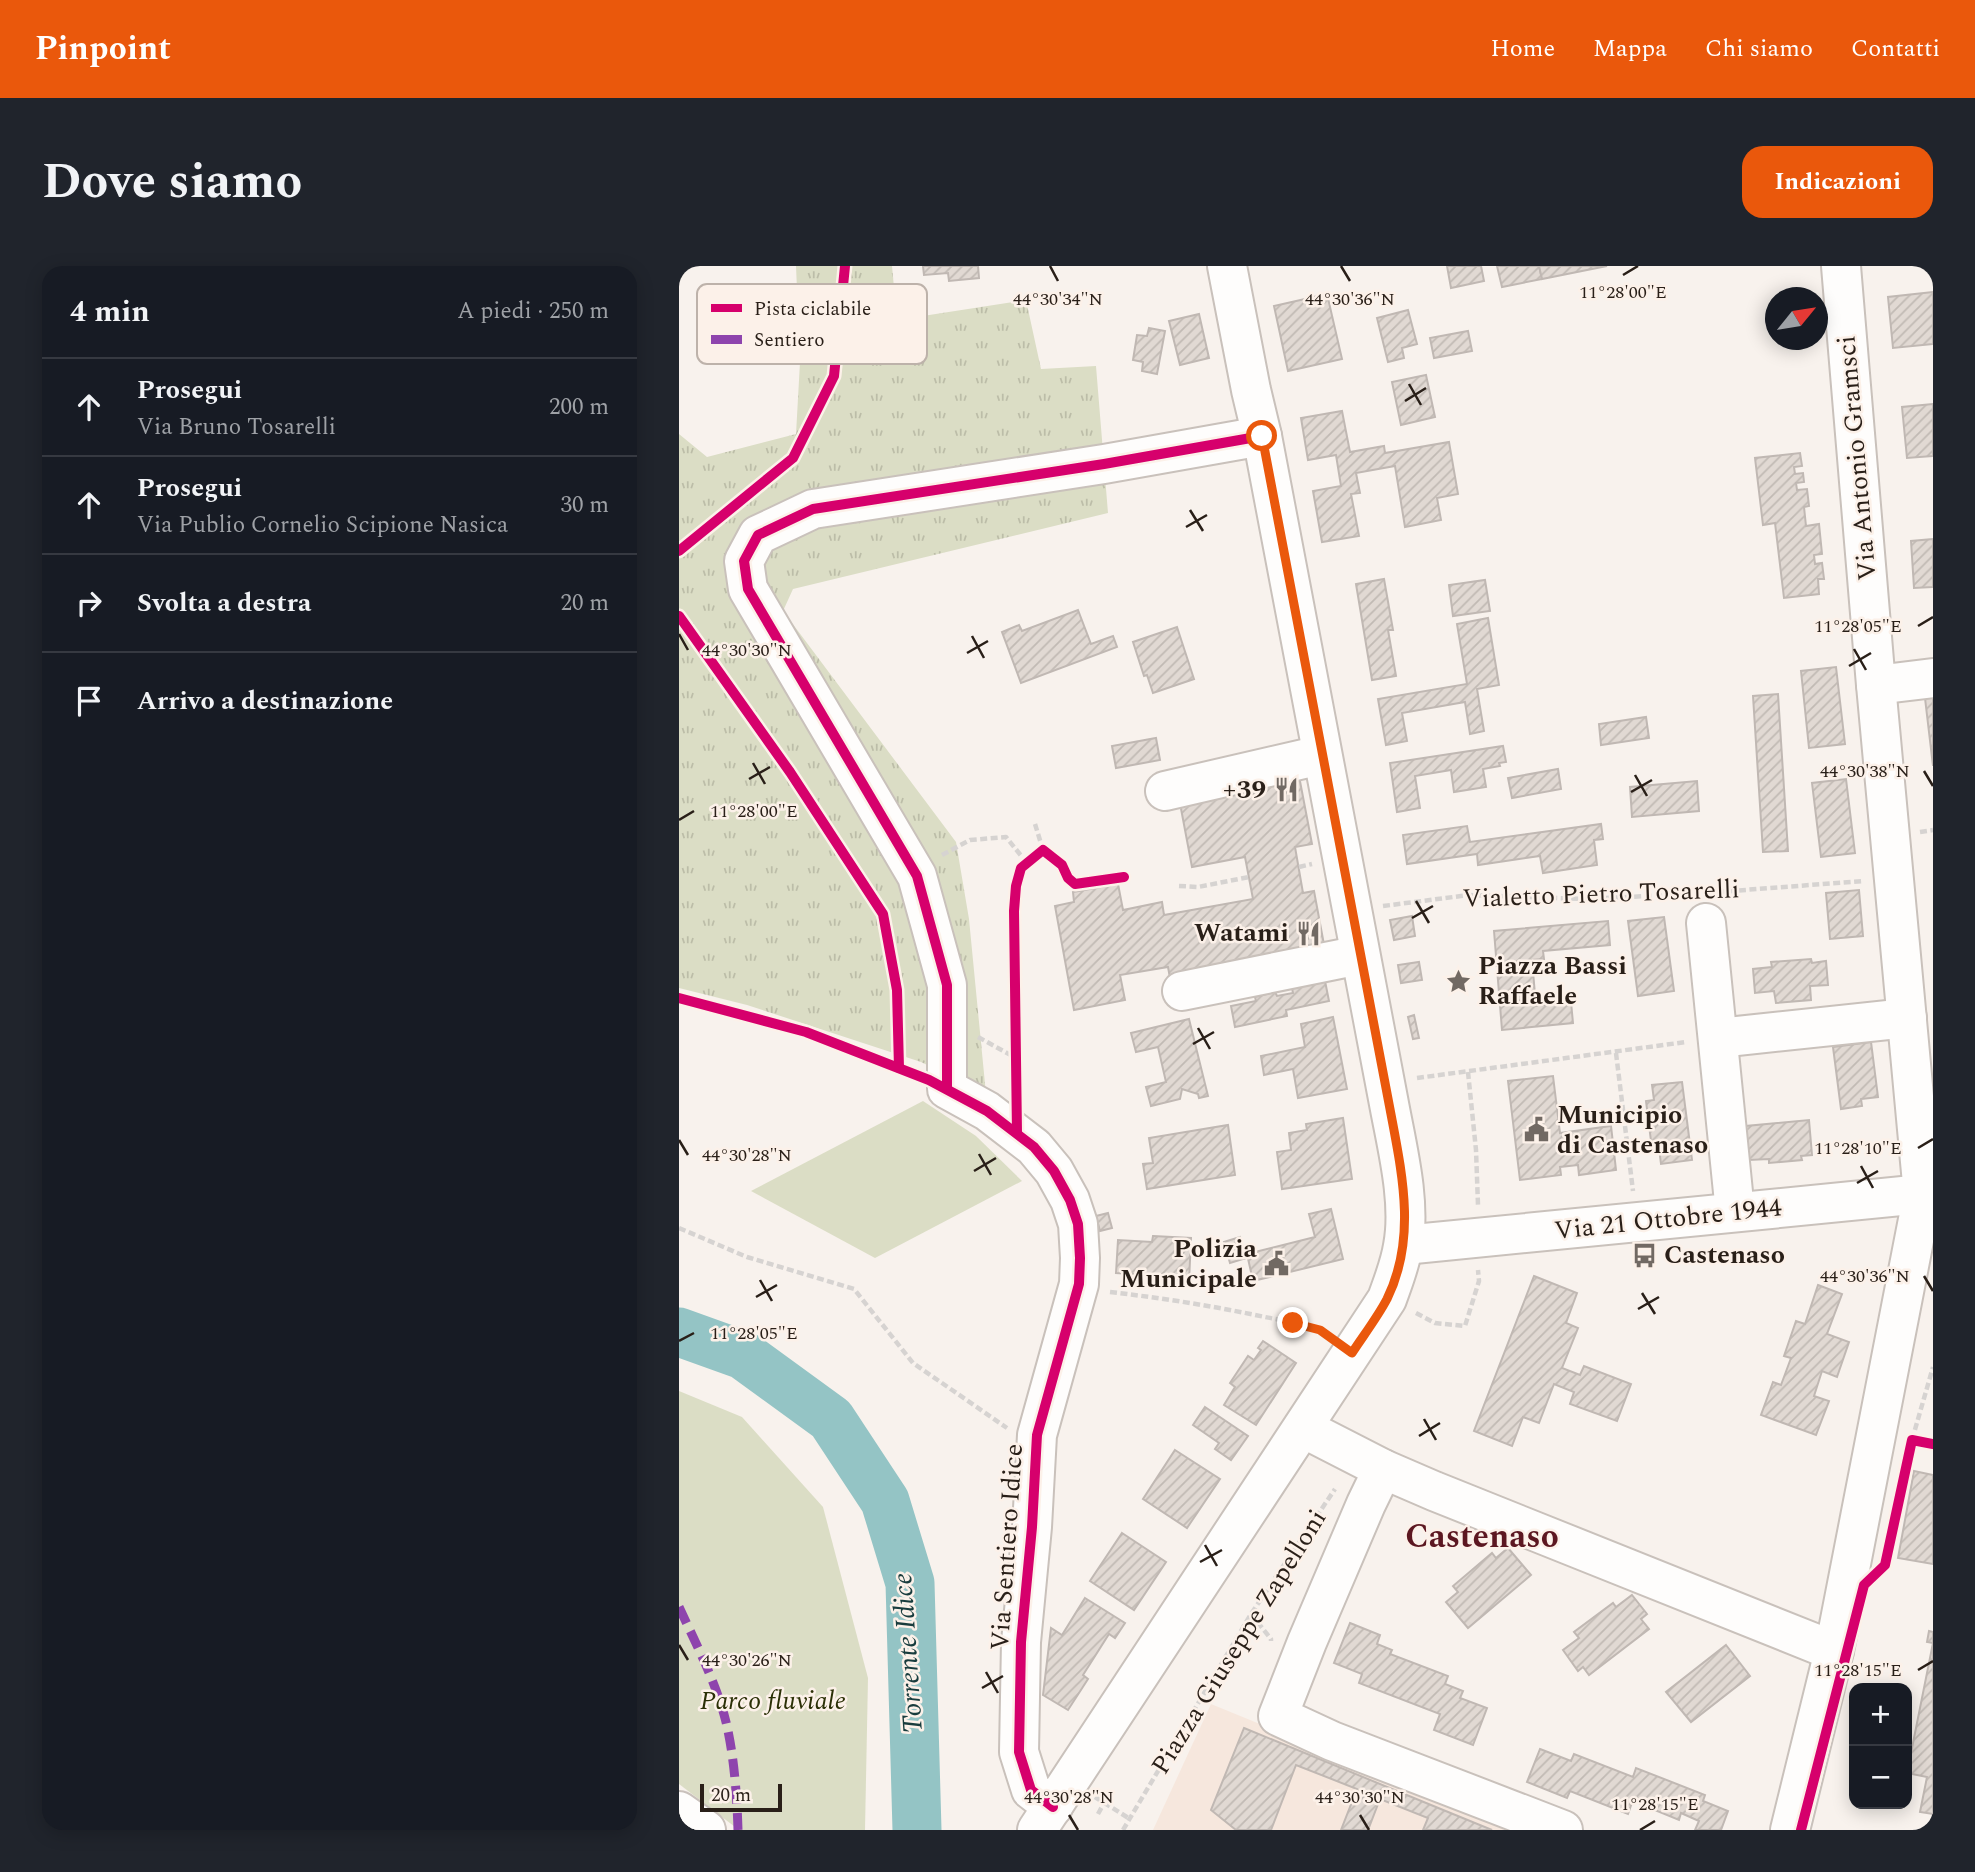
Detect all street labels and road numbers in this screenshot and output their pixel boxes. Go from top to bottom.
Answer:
street label: Via Antonio Gramsci [1826,334,1888,582]
street label: Vialetto Pietro Tosarelli [1462,869,1740,919]
street label: Via 21 Ottobre 1944 [1552,1187,1784,1251]
street label: Via Sentiero Idice [980,1442,1034,1652]
street label: Piazza Giuseppe Zapelloni [1141,1502,1337,1782]

